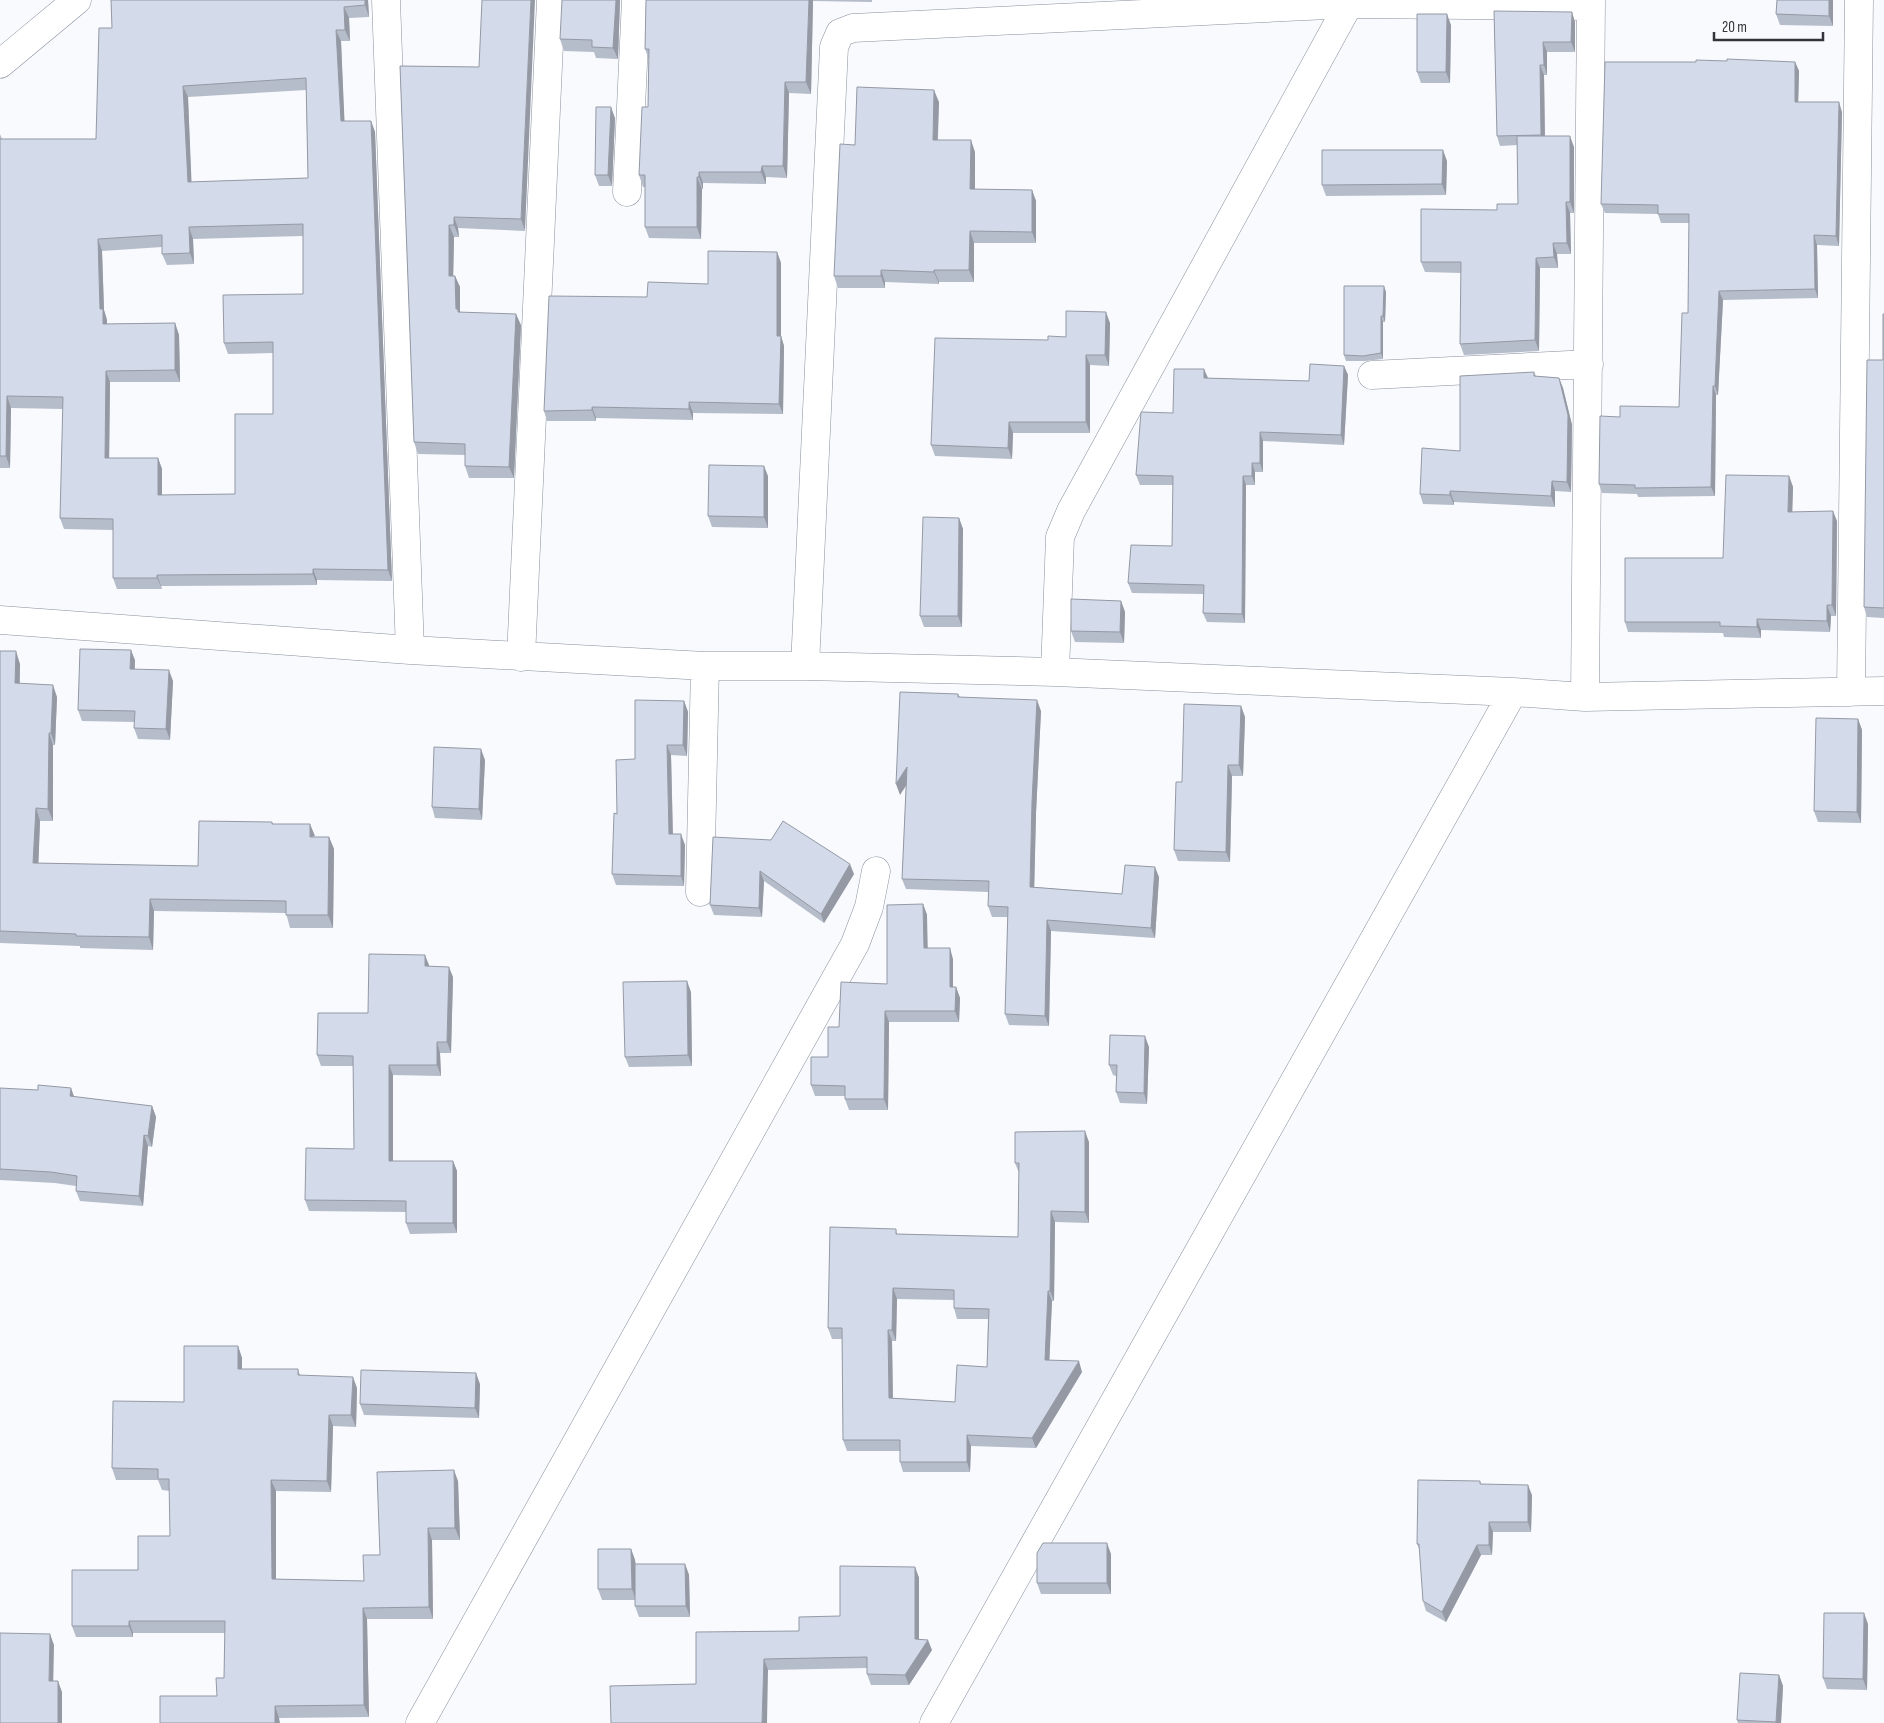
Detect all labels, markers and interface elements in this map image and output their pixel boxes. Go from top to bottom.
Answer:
scale bar [1714,10,1823,42]
text: 20 m [1722,18,1747,37]

